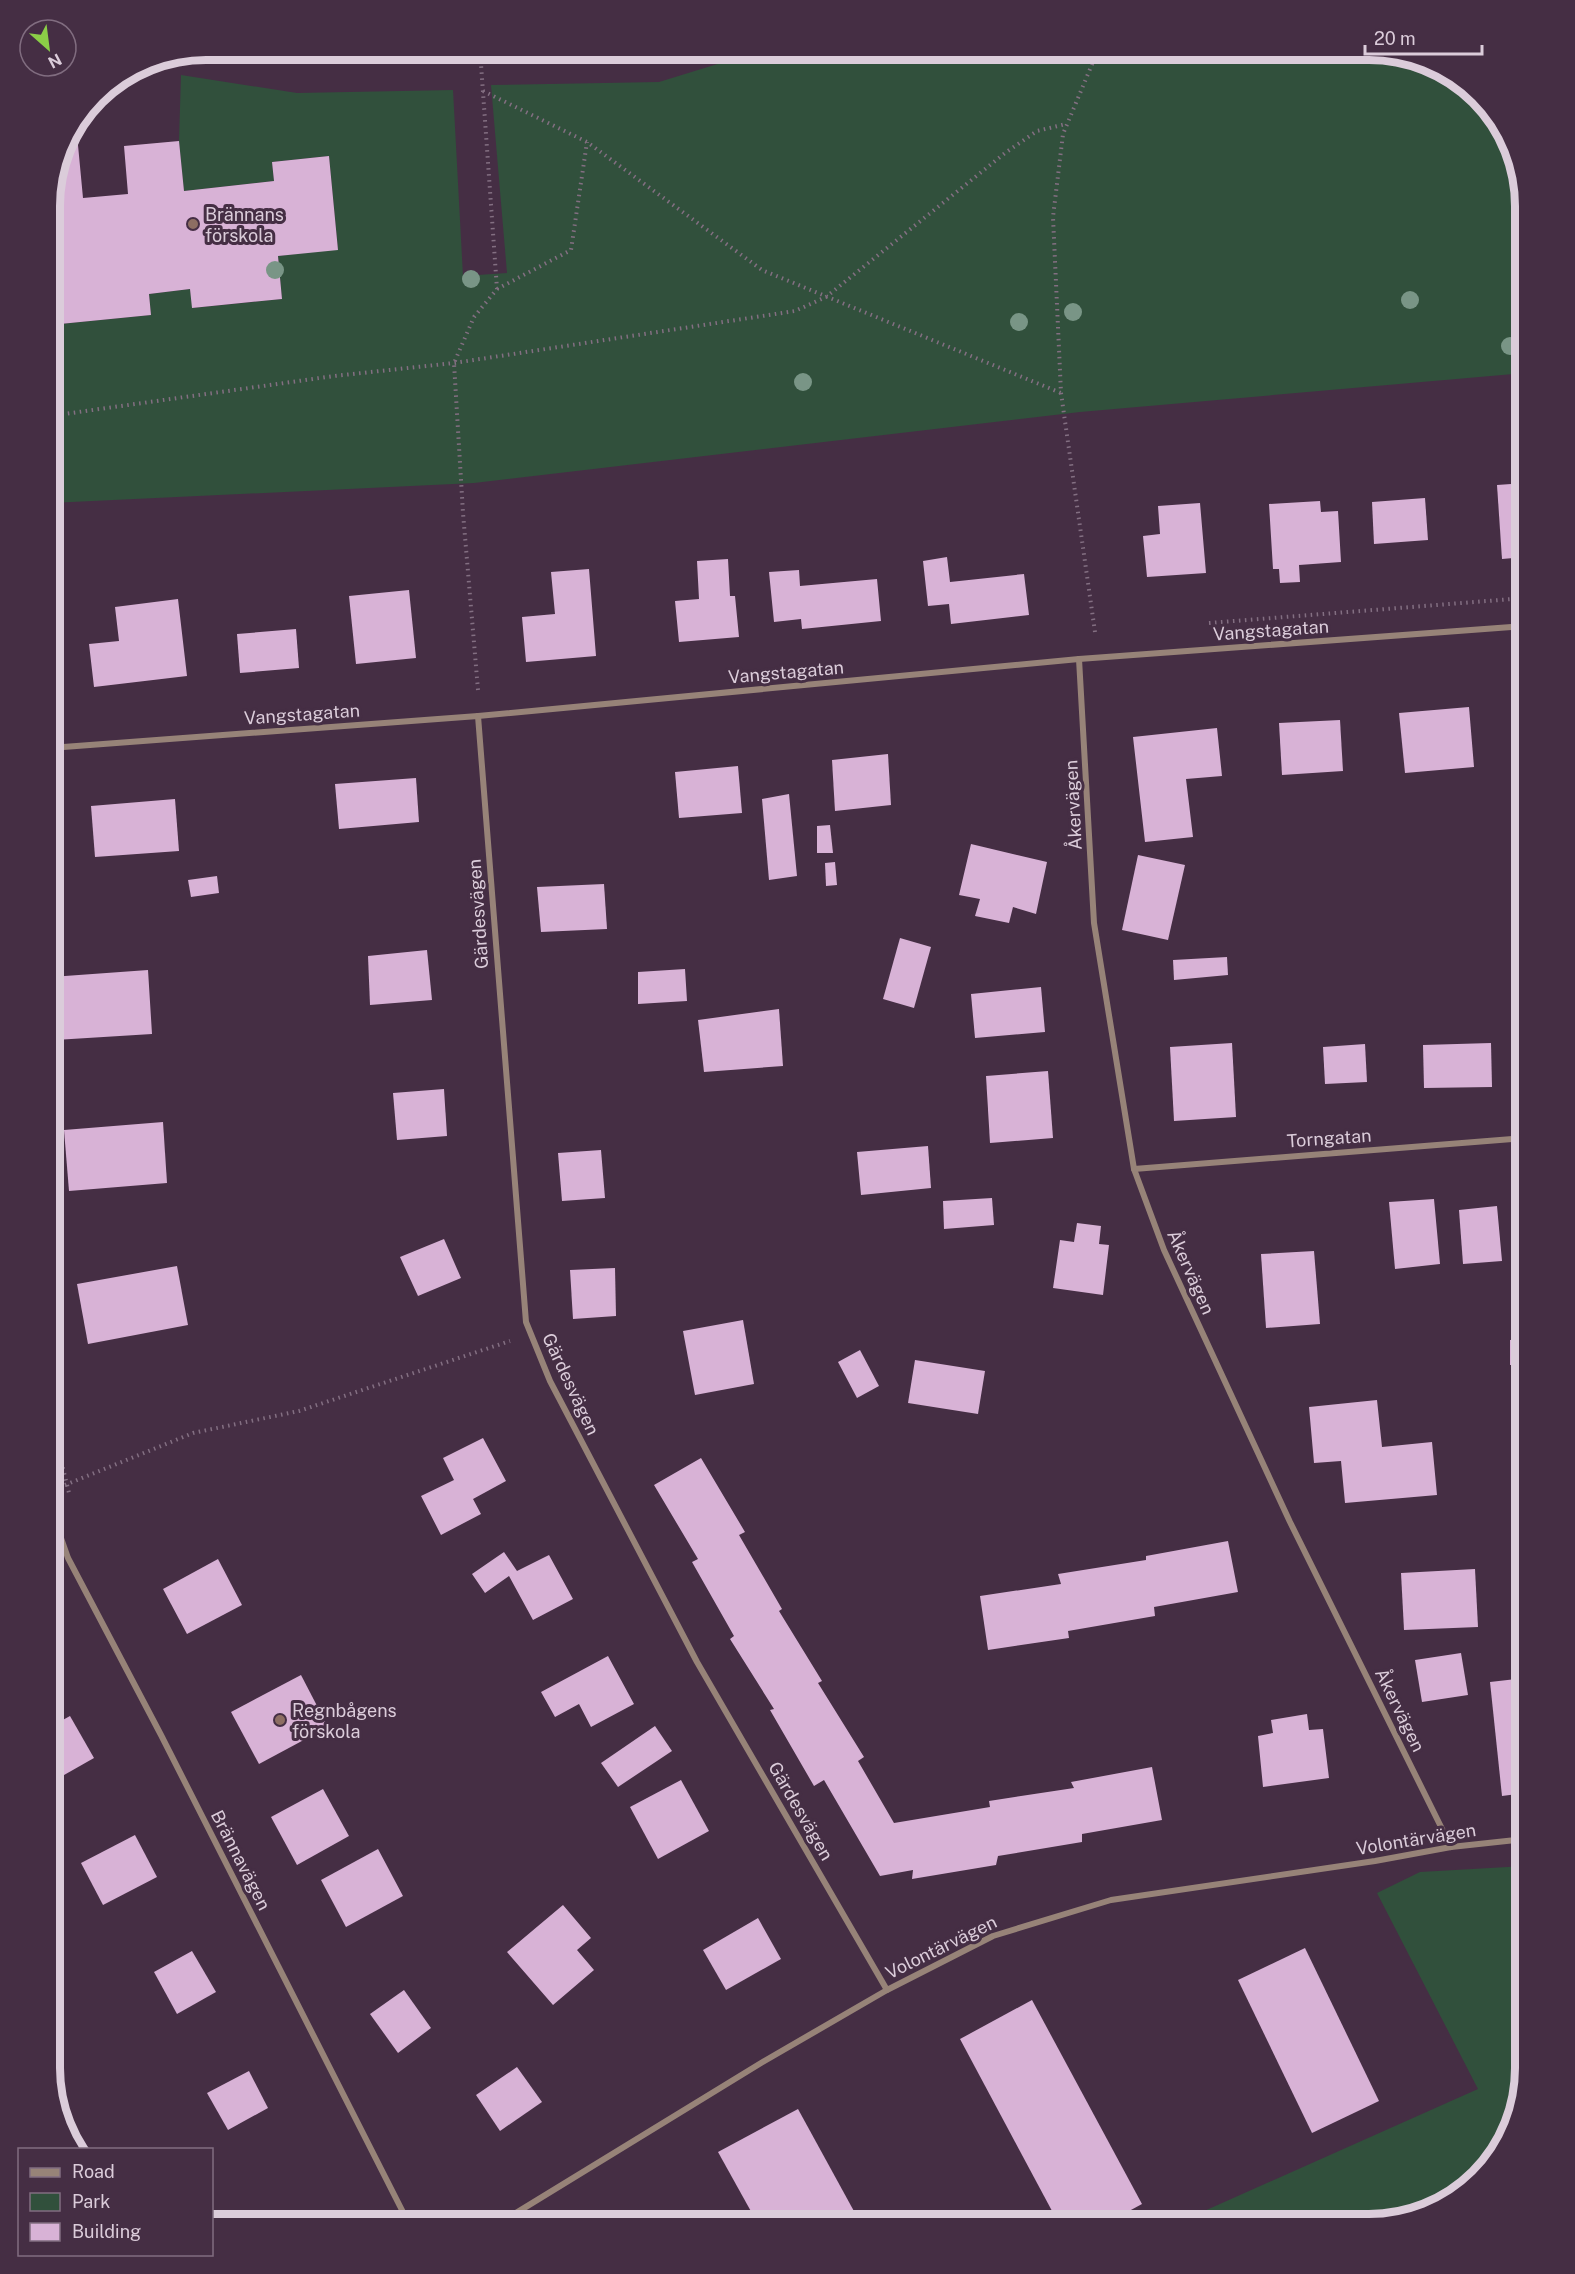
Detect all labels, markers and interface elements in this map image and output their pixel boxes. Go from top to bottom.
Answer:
north arrow [18,18,78,78]
scale bar [1365,18,1482,56]
text: 20 m [1374,28,1416,49]
text: N [45,49,65,72]
place label: Brännans förskola [205,204,284,246]
marker: Brännans förskola [186,217,200,231]
street label: Vangstagatan [1212,615,1330,645]
street label: Vangstagatan [727,656,845,688]
street label: Vangstagatan [243,699,361,729]
street label: Åkervägen [1058,759,1086,851]
street label: Gärdesvägen [464,858,492,970]
street label: Torngatan [1286,1125,1372,1151]
street label: Åkervägen [1163,1226,1221,1318]
street label: Gärdesvägen [538,1330,604,1438]
street label: Åkervägen [1371,1664,1431,1755]
place label: Regnbågens förskola [292,1700,397,1742]
marker: Regnbågens förskola [273,1713,287,1727]
street label: Gärdesvägen [764,1758,838,1864]
street label: Brännavägen [207,1806,275,1914]
street label: Volontärvägen [1355,1819,1477,1859]
street label: Volontärvägen [882,1911,1000,1983]
legend [18,2148,213,2256]
text: Road [72,2161,115,2182]
text: Park [72,2191,110,2212]
text: Building [72,2221,141,2242]

